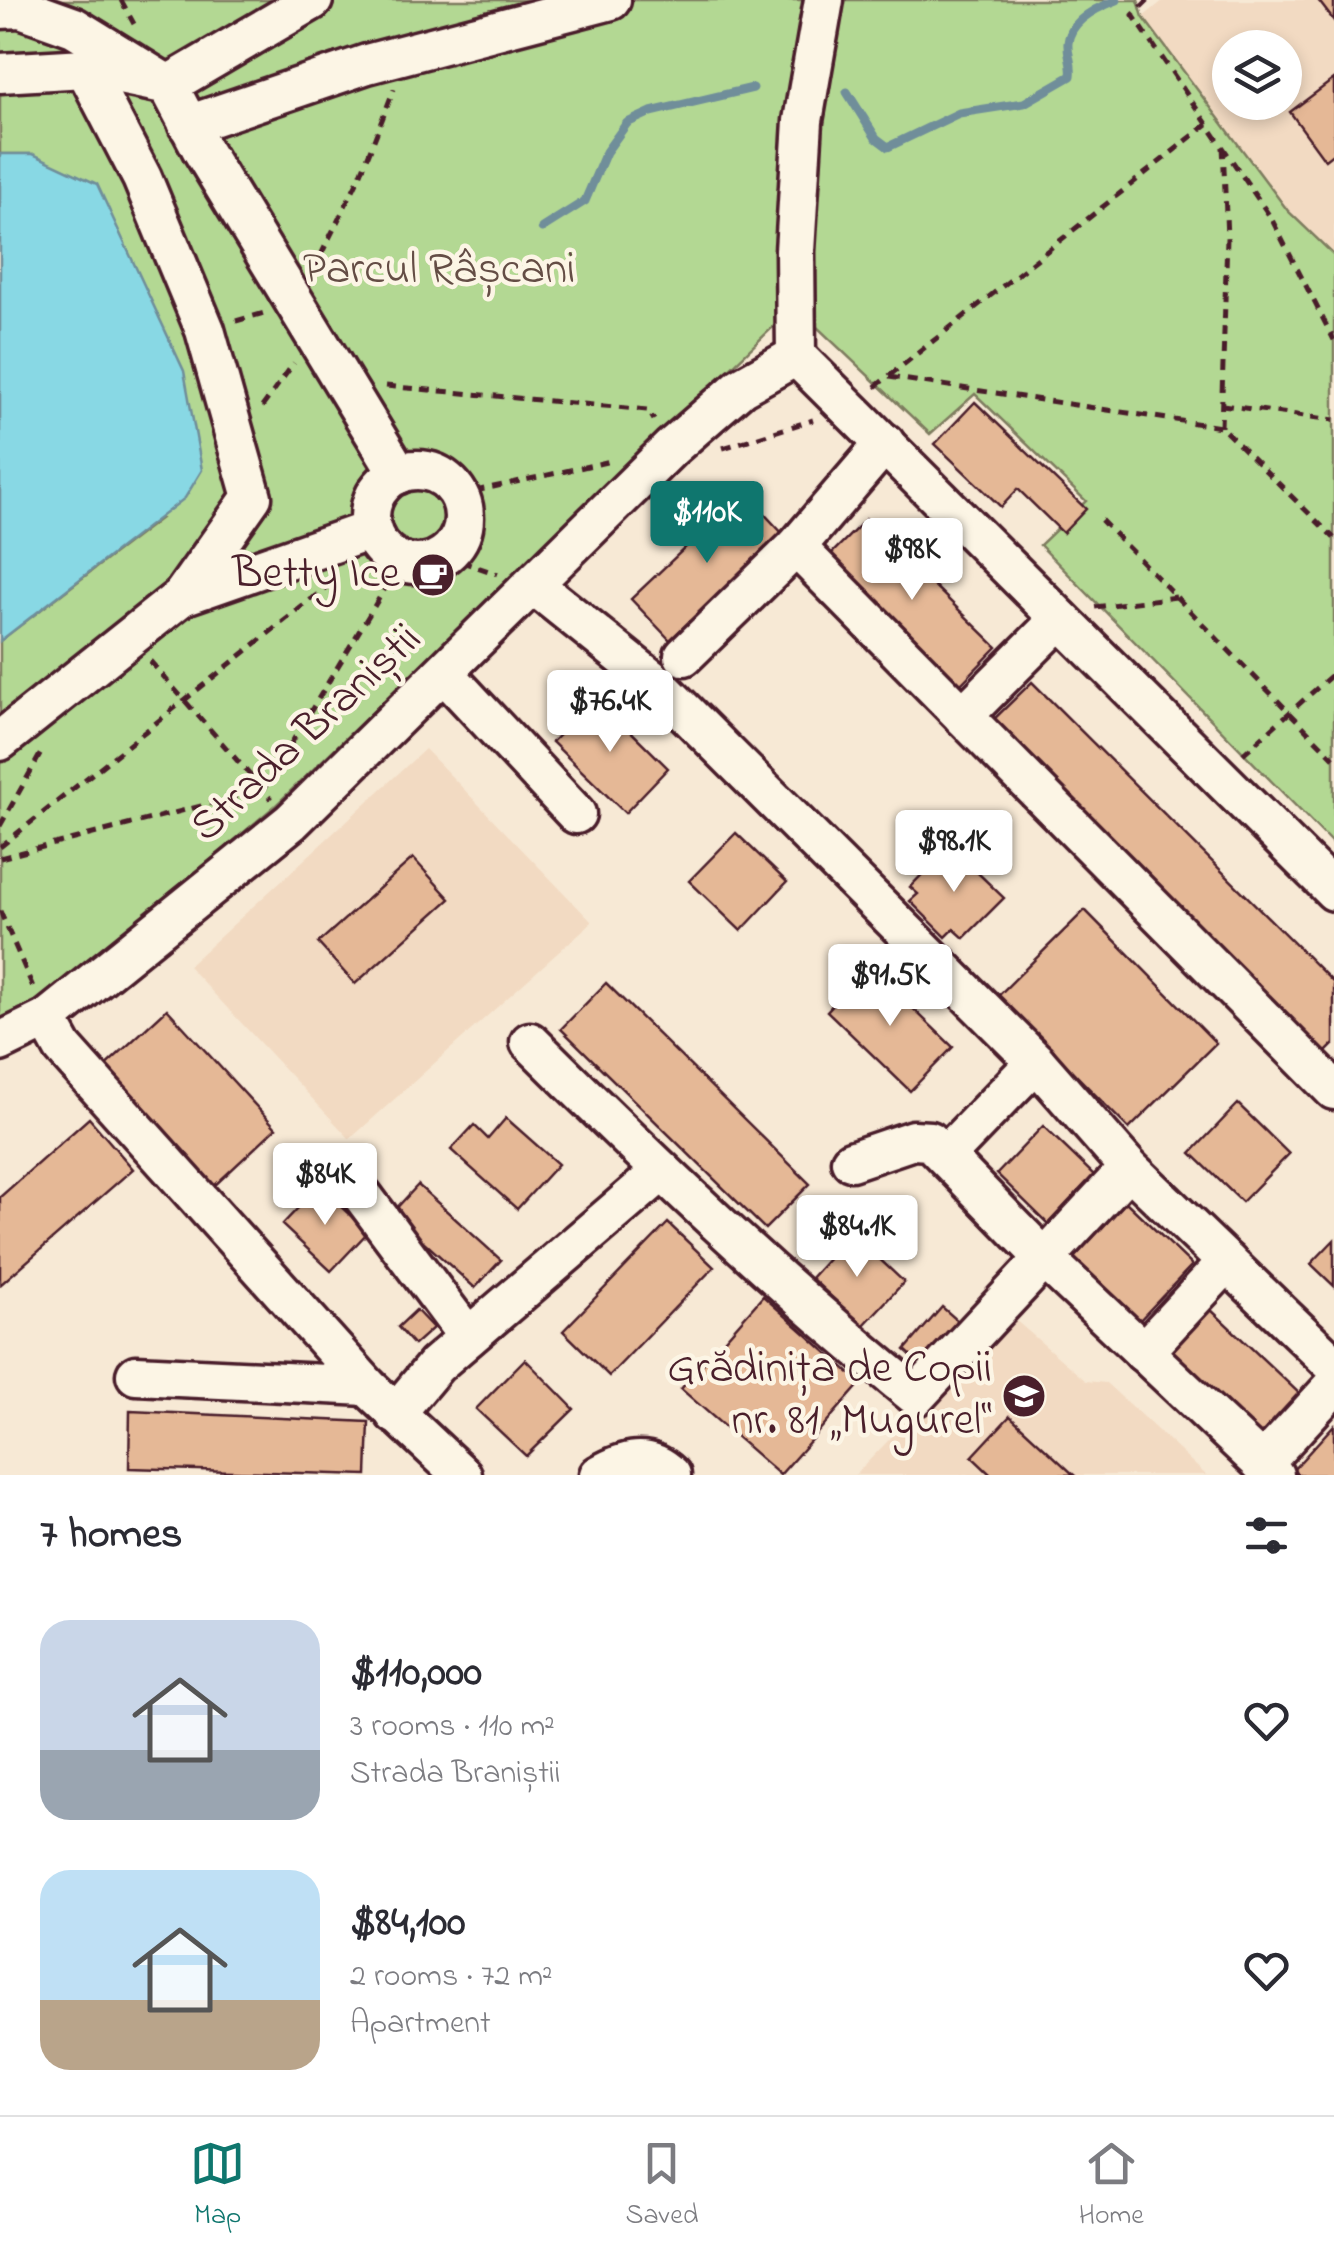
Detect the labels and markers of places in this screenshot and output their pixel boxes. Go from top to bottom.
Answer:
pin: $110K [637,481,777,566]
pin: $98K [853,518,971,603]
place label: Betty Ice [231,542,401,608]
cafe icon: Betty Ice [410,552,456,598]
pin: $76.4K [529,670,691,755]
pin: $98.1K [873,810,1035,895]
pin: $91.5K [809,944,971,1029]
pin: $84K [266,1143,384,1228]
pin: $84.1K [776,1195,938,1280]
place label: Grădinița de Copii nr. 81 „Mugurel“ [667,1337,992,1456]
school or university icon: Grădinița de Copii nr. 81 „Mugurel“ [1001,1373,1047,1419]

